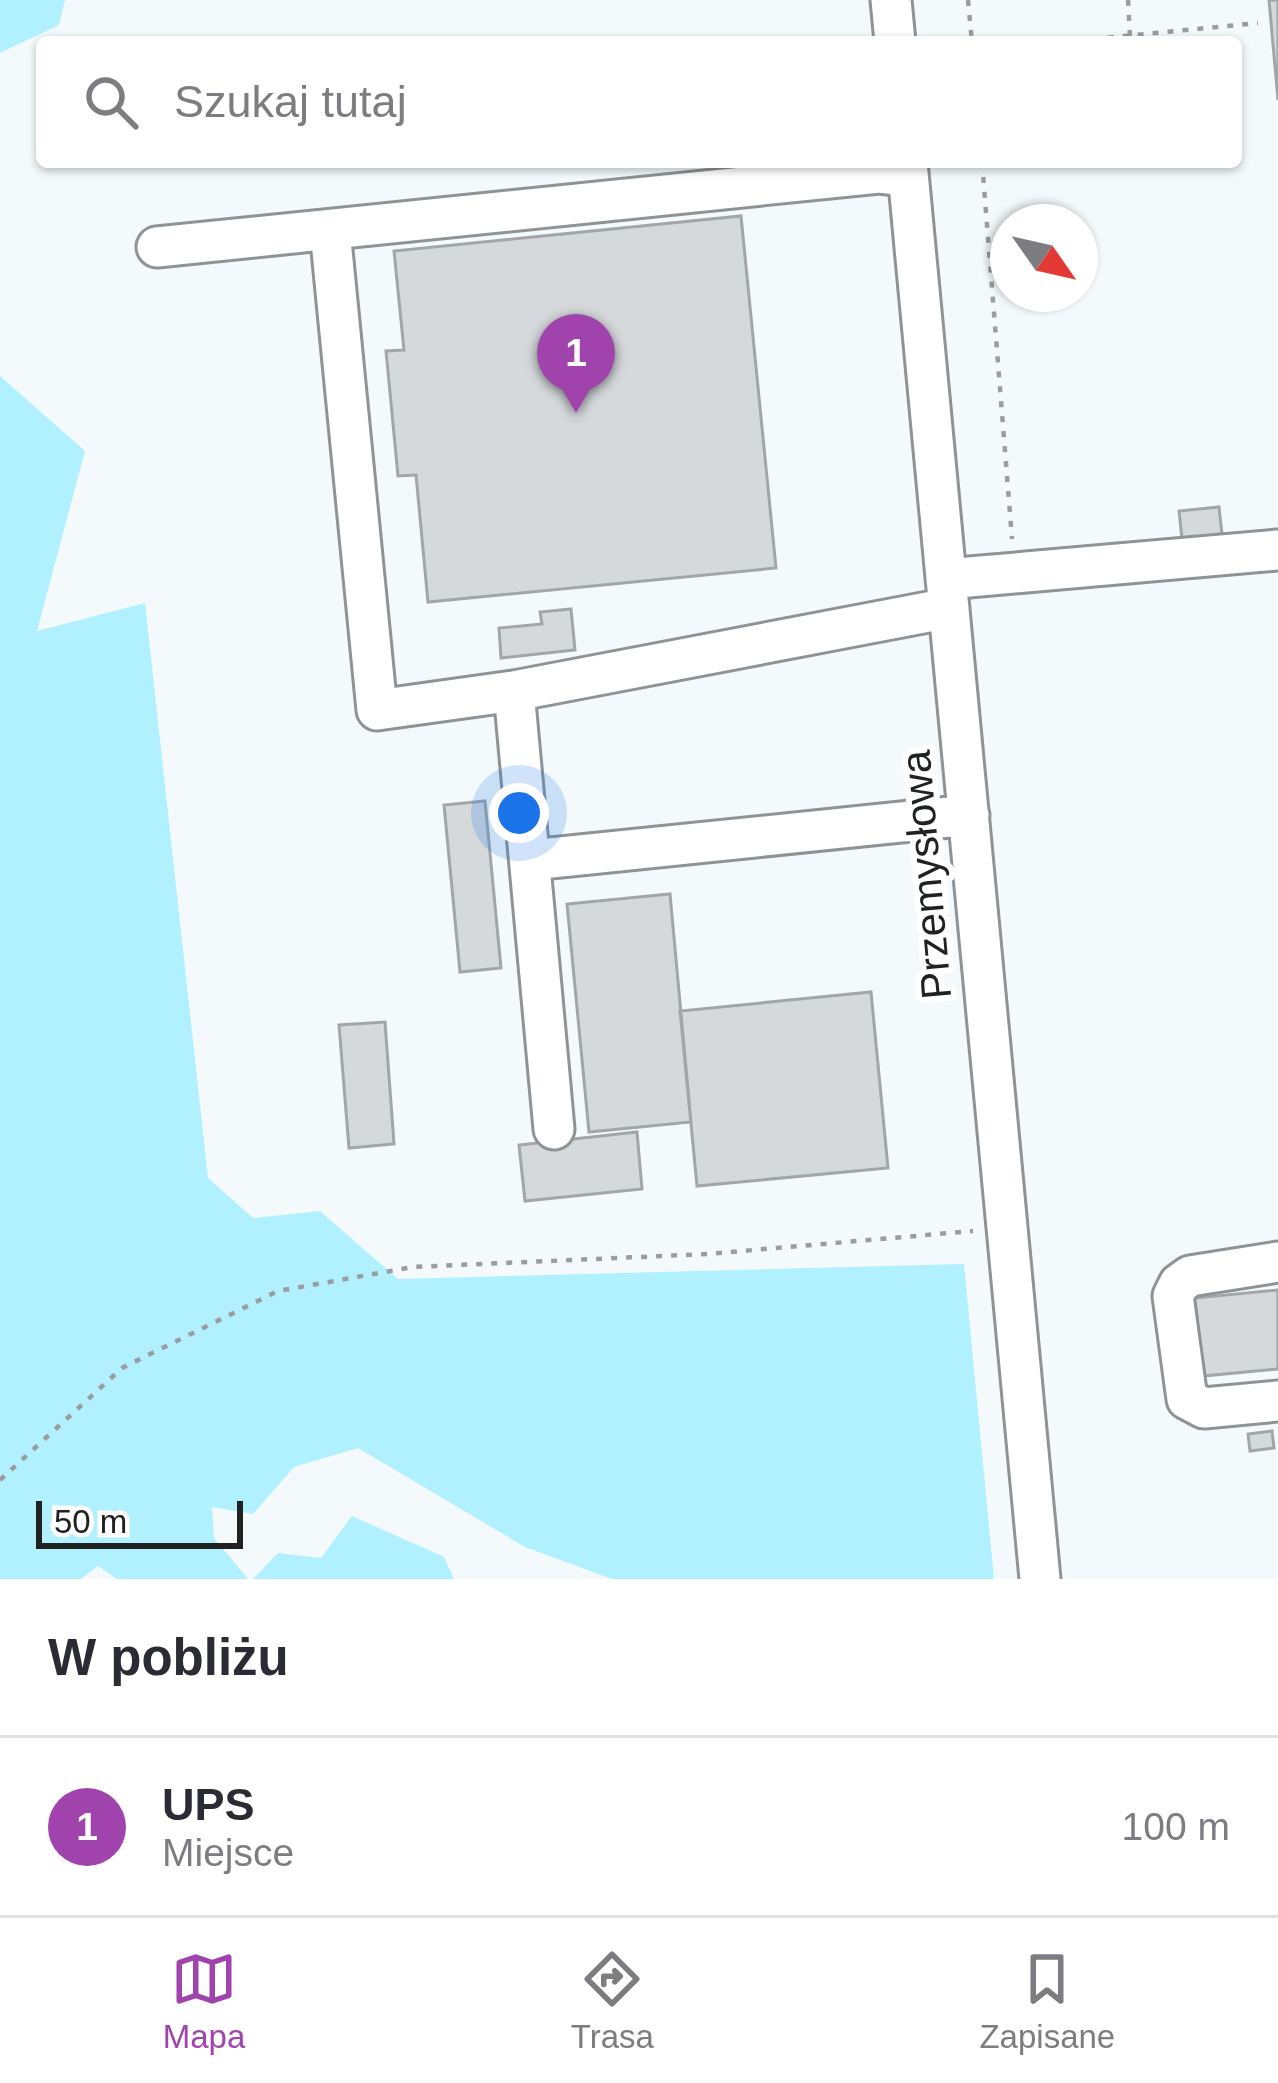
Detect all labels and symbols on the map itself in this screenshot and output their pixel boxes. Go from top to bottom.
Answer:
north arrow [990,204,1098,312]
pin: 1 [537,314,615,413]
street label: Przemysłowa [892,748,960,1001]
your location [489,783,549,843]
scale bar [36,1495,243,1548]

